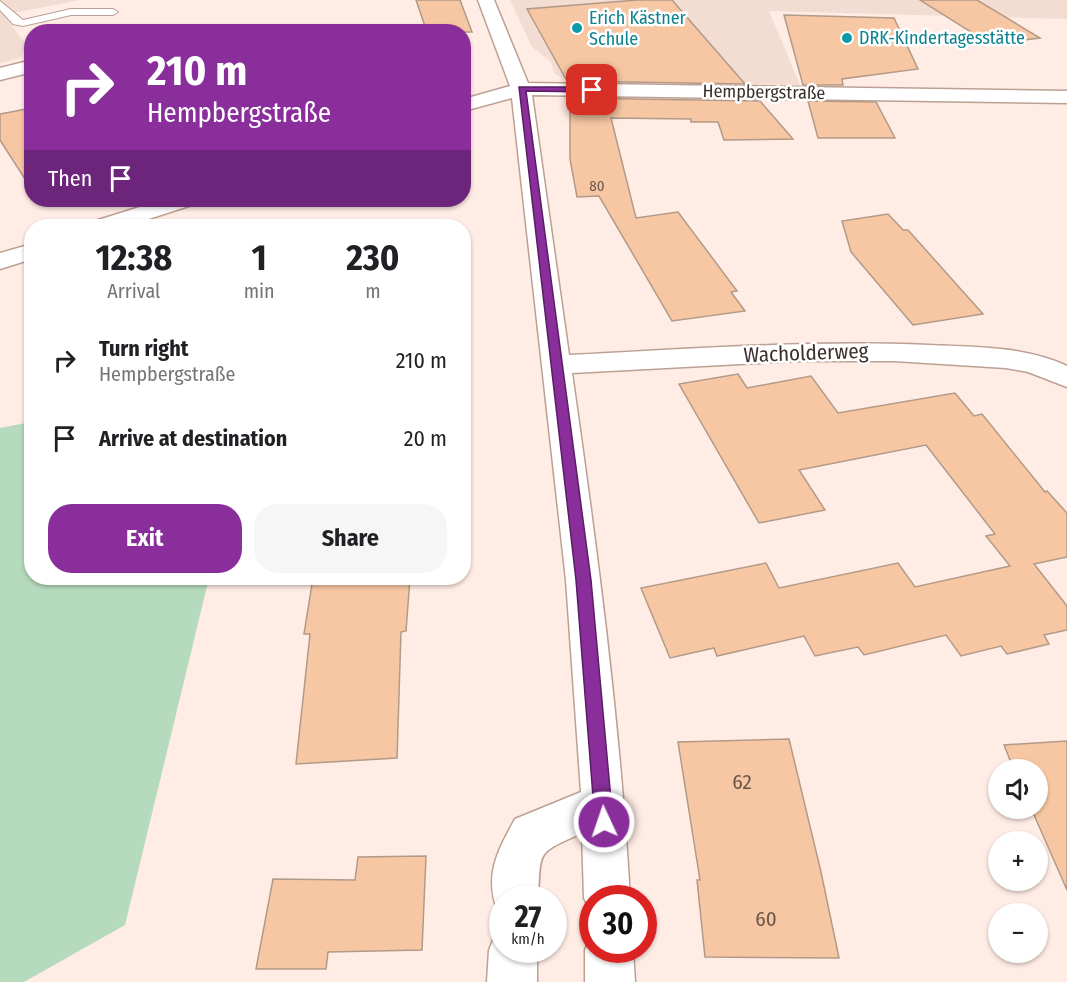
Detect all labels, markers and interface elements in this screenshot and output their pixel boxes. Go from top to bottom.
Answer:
place label: Erich Kästner Schule [589,7,687,50]
marker: Erich Kästner Schule [570,21,584,35]
place label: DRK-Kindertagesstätte [859,27,1025,49]
marker: DRK-Kindertagesstätte [840,31,854,45]
text: 210 m [147,46,247,96]
icon: right [48,48,126,126]
pin [566,64,617,115]
icon: arrive [575,73,608,106]
street label: Hempbergstraße [702,80,826,104]
text: Hempbergstraße [147,97,331,129]
icon: arrive [104,162,137,195]
text: Then [48,165,92,192]
house number: 80 [589,177,605,195]
text: 12:38 [95,236,172,280]
text: 1 [252,236,267,280]
text: 230 [346,236,400,280]
text: Arrival [107,279,160,303]
text: min [244,279,275,303]
text: m [365,279,381,303]
text: Turn right [99,335,188,362]
street label: Wacholderweg [743,338,869,368]
icon: right [48,344,81,377]
text: 210 m [396,347,447,374]
text: Hempbergstraße [99,362,235,386]
icon: arrive [48,422,81,455]
text: Arrive at destination [99,425,287,452]
text: 20 m [404,425,447,452]
button: Exit [48,504,242,573]
button: Share [254,504,447,573]
map controls [988,759,1048,963]
button: sound [988,759,1048,819]
house number: 62 [732,769,752,795]
position arrow [572,790,636,854]
button: + [988,831,1048,891]
speed limit sign: 30 [579,885,657,963]
text: 27 [515,899,541,935]
button: − [988,903,1048,963]
house number: 60 [755,906,777,932]
text: km/h [511,930,545,948]

